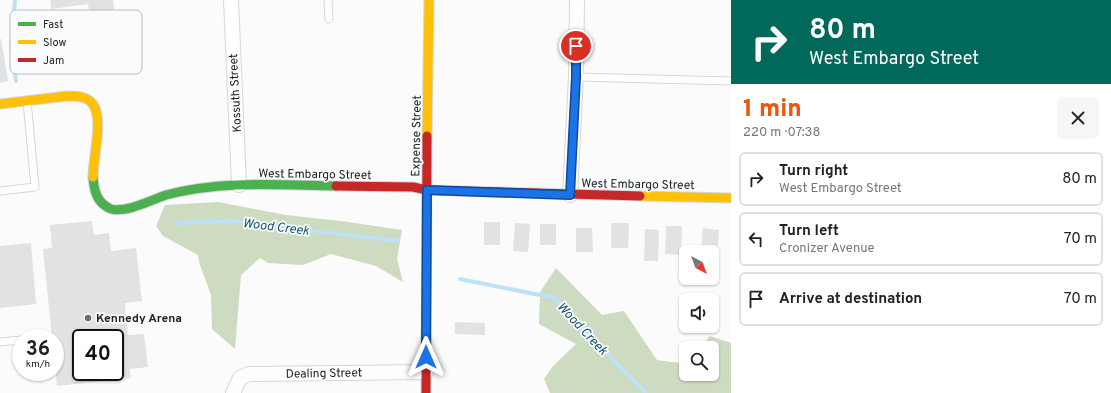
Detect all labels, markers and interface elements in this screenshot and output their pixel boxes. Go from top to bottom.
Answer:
legend [10,10,142,74]
text: 80 m [809,13,876,49]
icon: right [743,16,795,68]
text: Fast [43,18,63,32]
pin [559,29,593,63]
icon: arrive [565,35,587,57]
text: Slow [43,36,66,50]
text: West Embargo Street [809,48,979,71]
street label: Kossuth Street [226,53,246,133]
text: Jam [43,54,64,68]
street label: Expense Street [408,95,426,177]
text: 1 min [743,95,802,125]
button: close [1057,97,1099,139]
text: 220 m · 07:38 [743,125,820,141]
text: Turn right [779,162,848,181]
street label: West Embargo Street [258,166,372,184]
icon: right [745,168,767,190]
text: 80 m [1062,170,1097,189]
street label: West Embargo Street [581,176,695,194]
text: West Embargo Street [779,181,902,197]
water label: Wood Creek [242,216,310,240]
text: Turn left [779,222,839,241]
icon: left [745,228,767,250]
text: 70 m [1064,230,1097,249]
text: Cronizer Avenue [779,241,875,257]
north arrow [679,245,719,285]
map controls [679,245,719,381]
icon: arrive [745,288,767,310]
text: Arrive at destination [779,290,922,309]
text: 70 m [1064,290,1097,309]
button: sound [679,293,719,333]
water label: Wood Creek [553,299,610,360]
place label: Kennedy Arena [96,311,182,327]
marker: Kennedy Arena [83,313,93,323]
speed limit sign: 40 [72,329,124,381]
position arrow [405,336,447,378]
text: 36 [26,337,50,363]
button: search [679,341,719,381]
text: km/h [26,358,50,371]
street label: Dealing Street [286,365,362,383]

